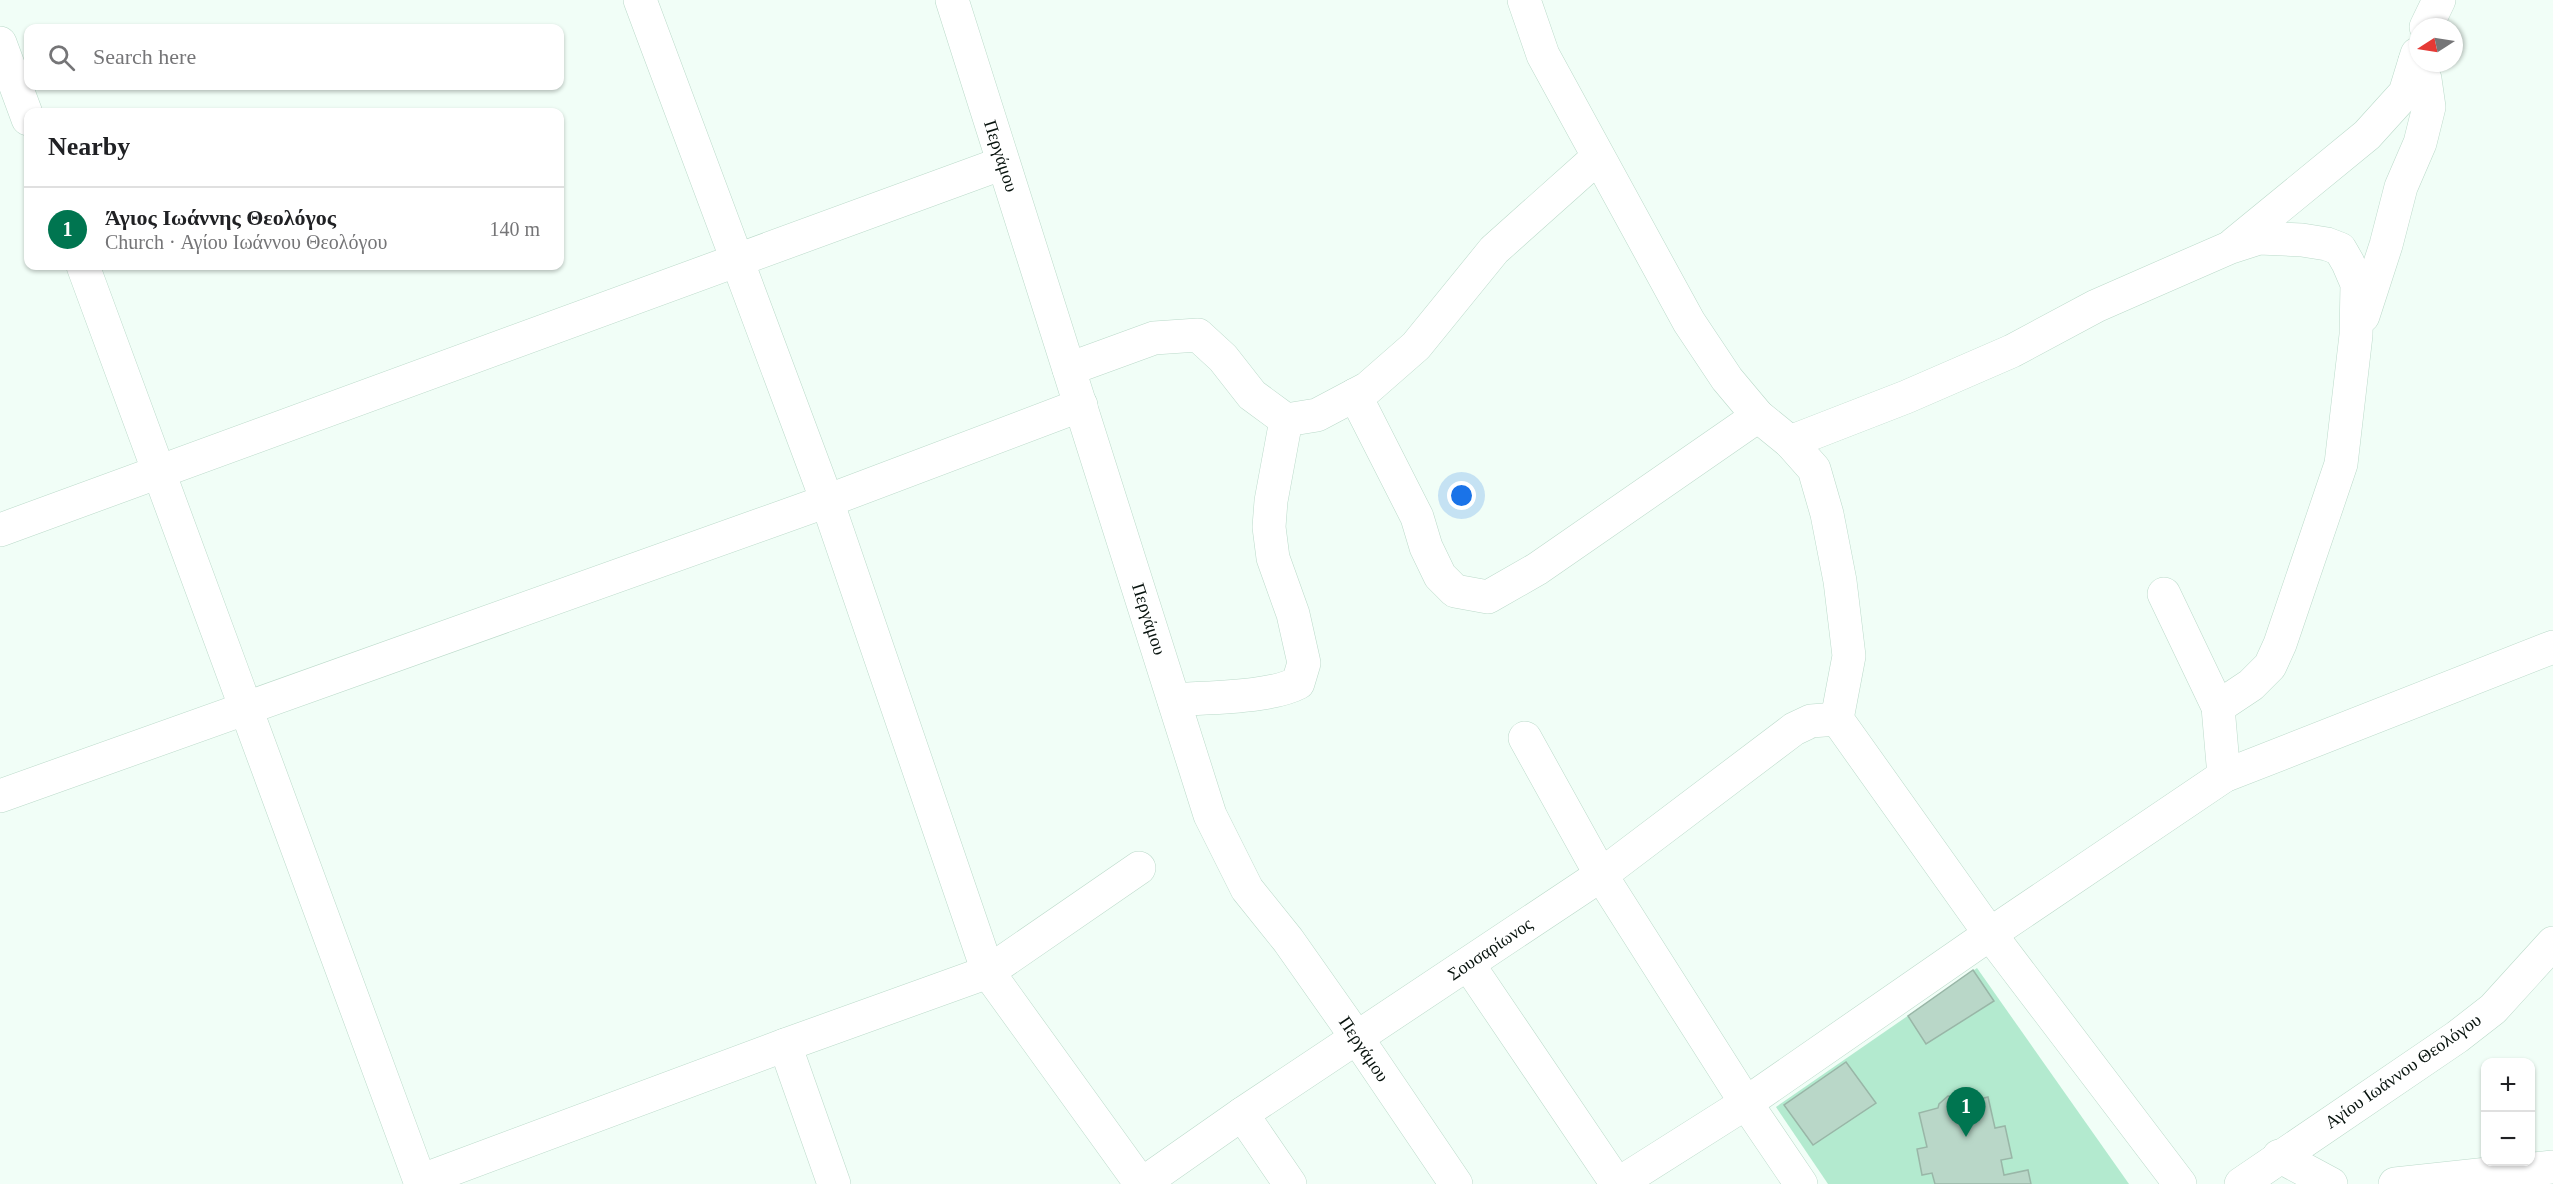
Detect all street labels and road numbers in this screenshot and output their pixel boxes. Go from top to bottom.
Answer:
street label: Περγάμου [980,117,1022,195]
street label: Περγάμου [1128,580,1170,658]
street label: Σουσαρίωνος [1444,913,1536,985]
street label: Αγίου Ιωάννου Θεολόγου [2321,1009,2485,1133]
street label: Περγάμου [1335,1013,1393,1086]

